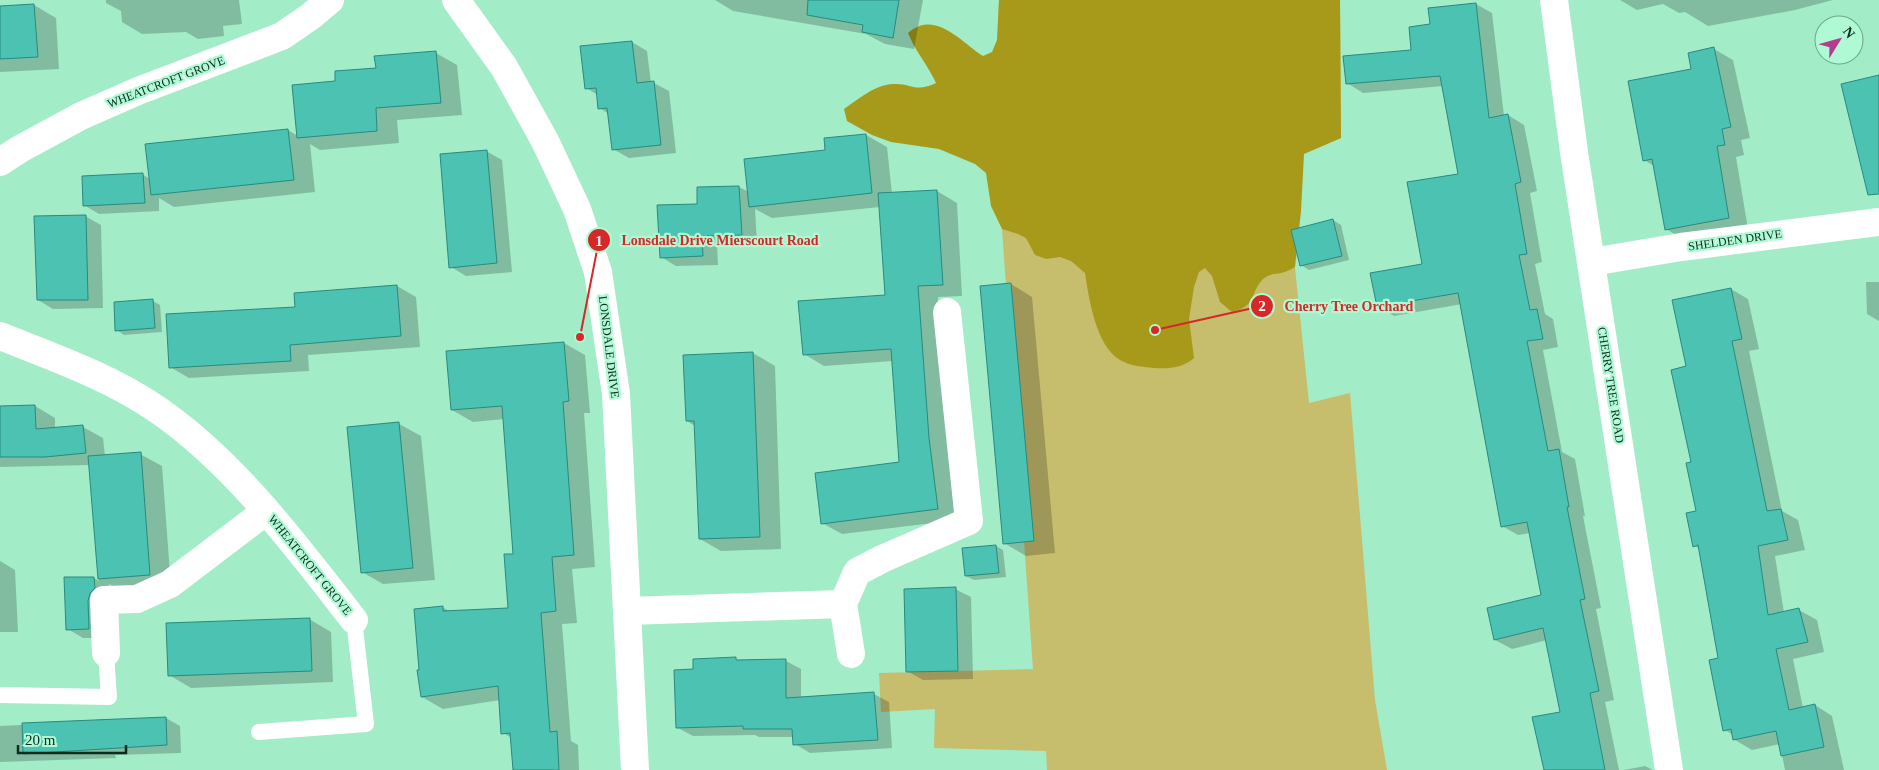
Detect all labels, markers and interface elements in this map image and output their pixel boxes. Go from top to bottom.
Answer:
north arrow [1814,15,1864,65]
text: N [1840,24,1858,41]
street label: WHEATCROFT GROVE [105,53,227,111]
callout: Lonsdale Drive Mierscourt Road [586,226,828,255]
street label: SHELDEN DRIVE [1687,227,1783,253]
text: 1 [595,233,603,249]
text: Lonsdale Drive Mierscourt Road [621,233,819,248]
callout: Cherry Tree Orchard [1250,291,1424,320]
street label: LONSDALE DRIVE [596,295,622,399]
text: 2 [1258,298,1266,314]
text: Cherry Tree Orchard [1285,299,1414,314]
street label: CHERRY TREE ROAD [1595,326,1627,444]
street label: WHEATCROFT GROVE [265,512,355,618]
scale bar [18,722,125,754]
text: 20 m [25,732,56,748]

